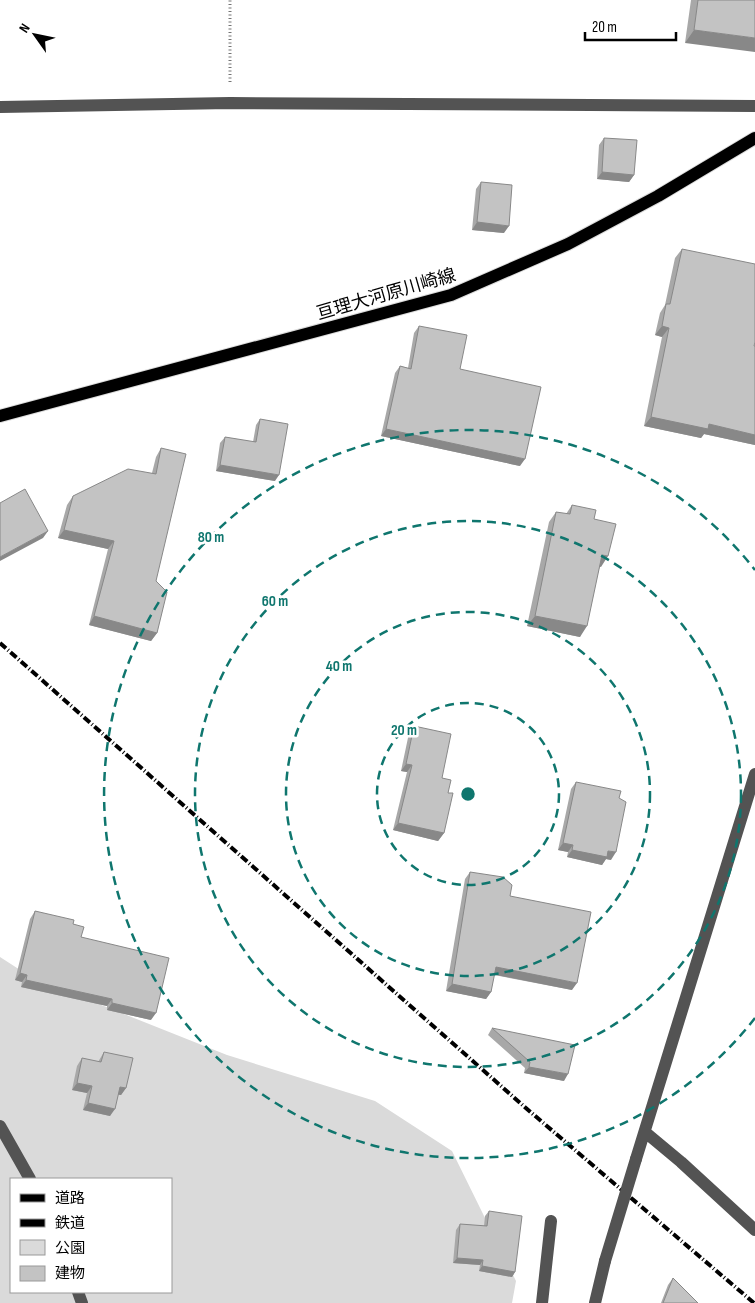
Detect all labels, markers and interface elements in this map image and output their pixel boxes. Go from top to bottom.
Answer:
north arrow [10,10,60,60]
scale bar [585,10,676,42]
text: 20 m [592,18,617,37]
text: N [15,20,34,36]
street label: 亘理大河原川崎線 [314,265,458,324]
text: 80 m [198,528,224,547]
text: 60 m [262,592,288,611]
text: 40 m [326,657,352,676]
text: 20 m [391,721,417,740]
centre of rings [459,785,477,803]
legend [10,1178,172,1293]
text: 道路 [55,1189,85,1208]
text: 鉄道 [55,1214,85,1233]
text: 公園 [55,1239,85,1258]
text: 建物 [55,1264,85,1283]

